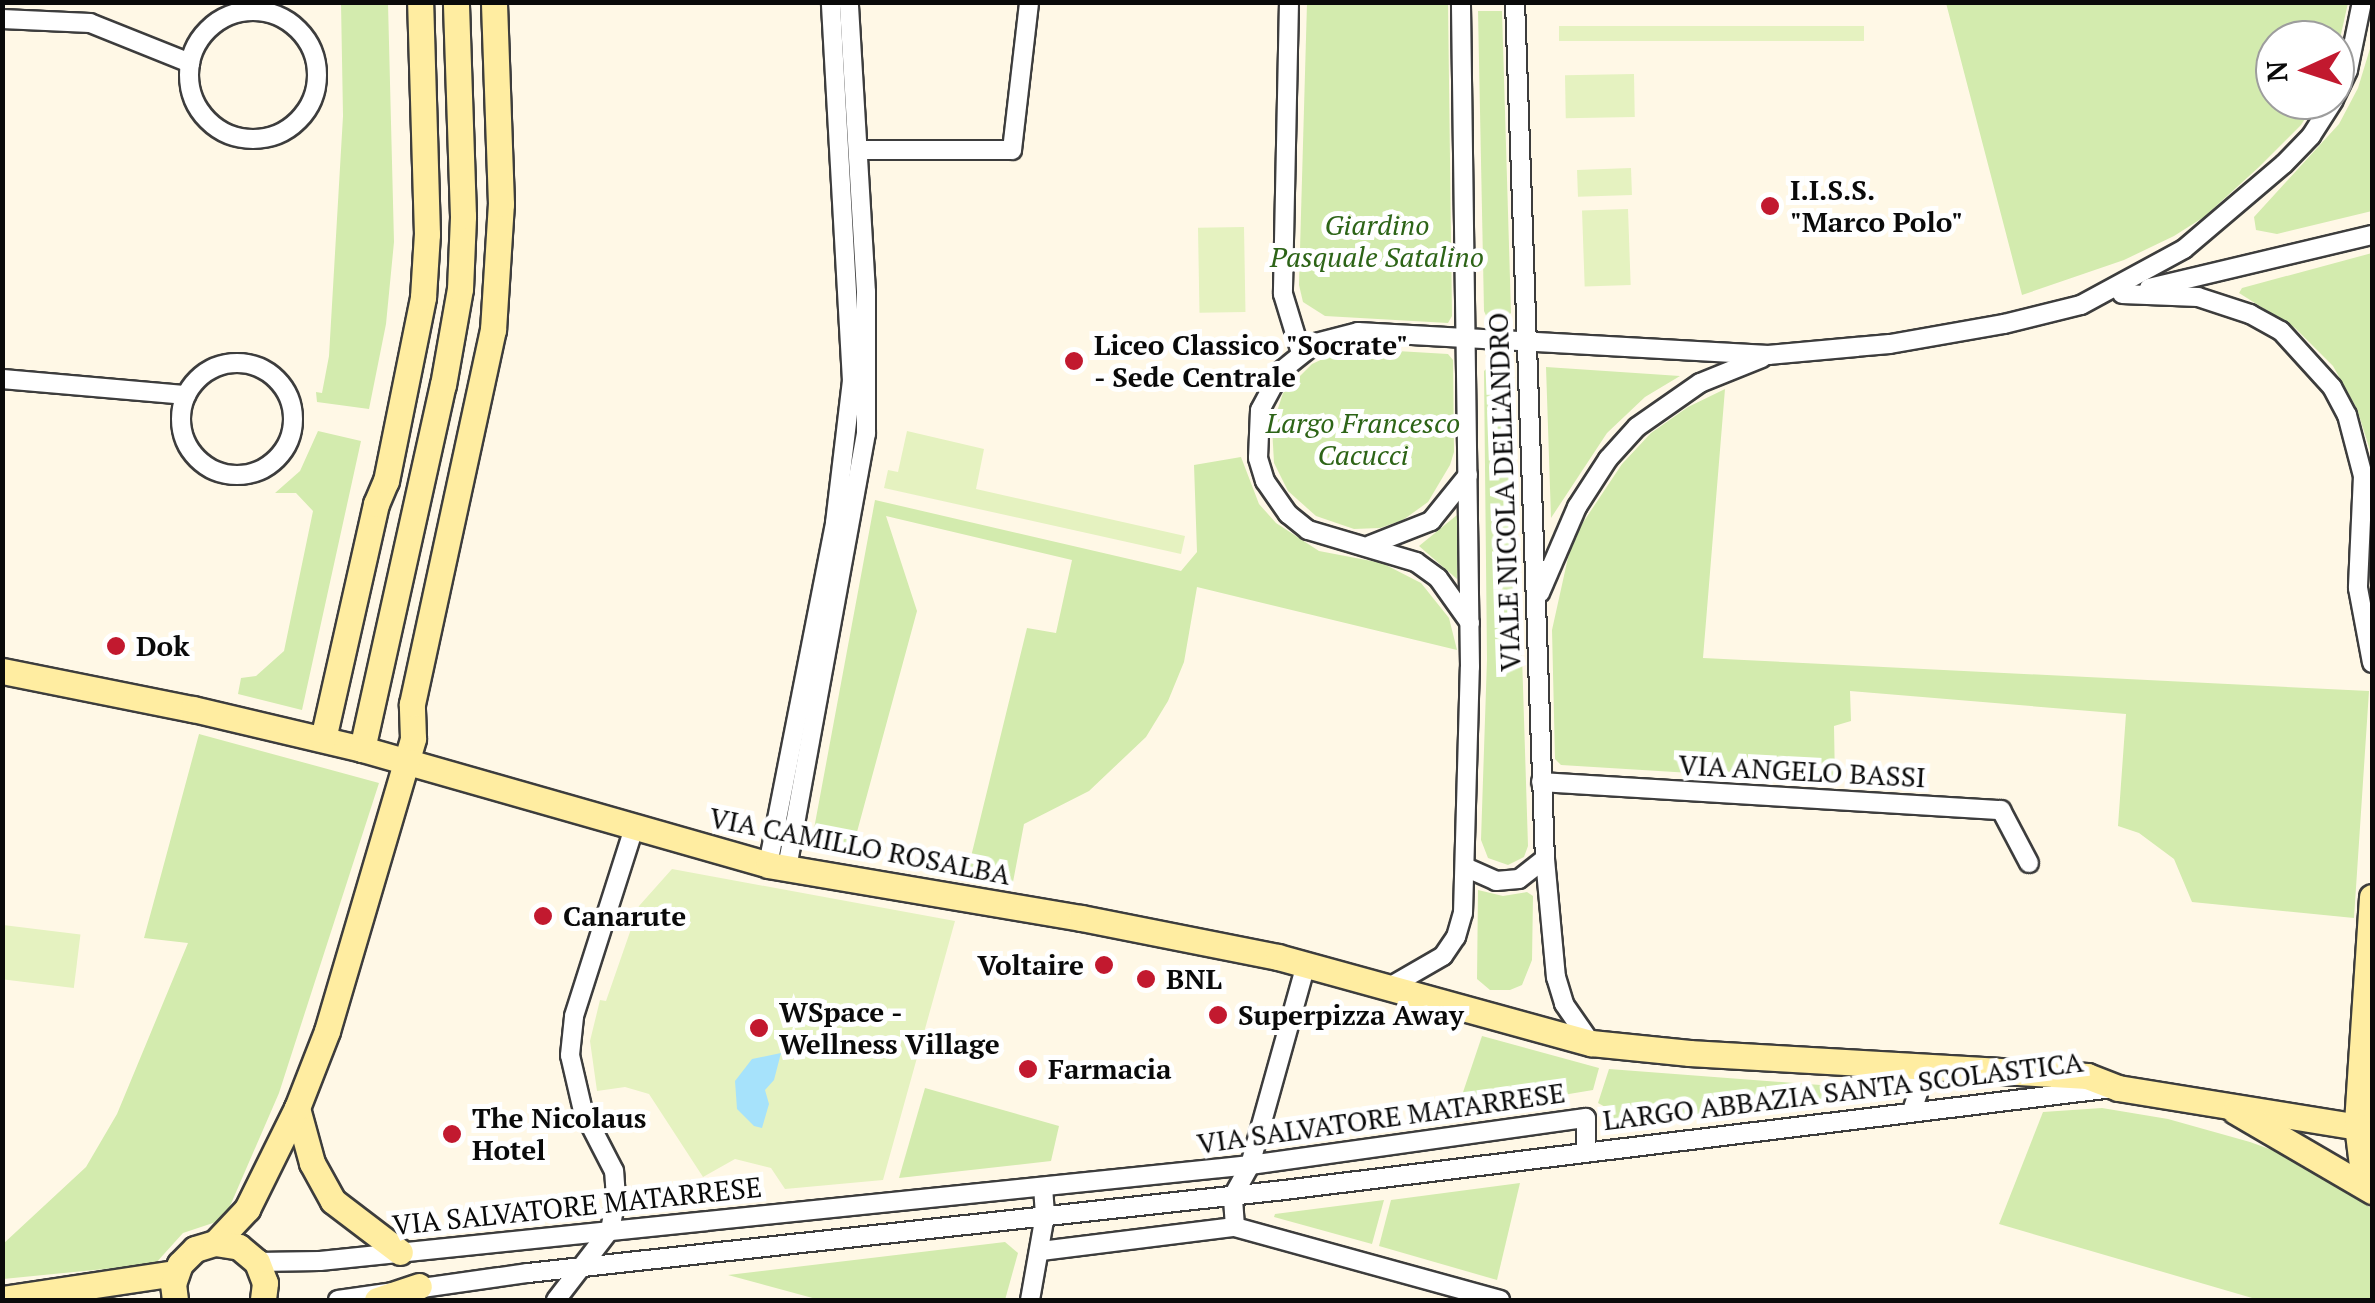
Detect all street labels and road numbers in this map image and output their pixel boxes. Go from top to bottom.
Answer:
street label: VIALE NICOLA DELL'ANDRO [1481,312,1527,672]
street label: VIA ANGELO BASSI [1677,748,1927,794]
street label: VIA CAMILLO ROSALBA [706,800,1014,892]
street label: LARGO ABBAZIA SANTA SCOLASTICA [1600,1045,2086,1137]
street label: VIA SALVATORE MATARRESE [1195,1075,1567,1161]
street label: VIA SALVATORE MATARRESE [390,1170,764,1242]

